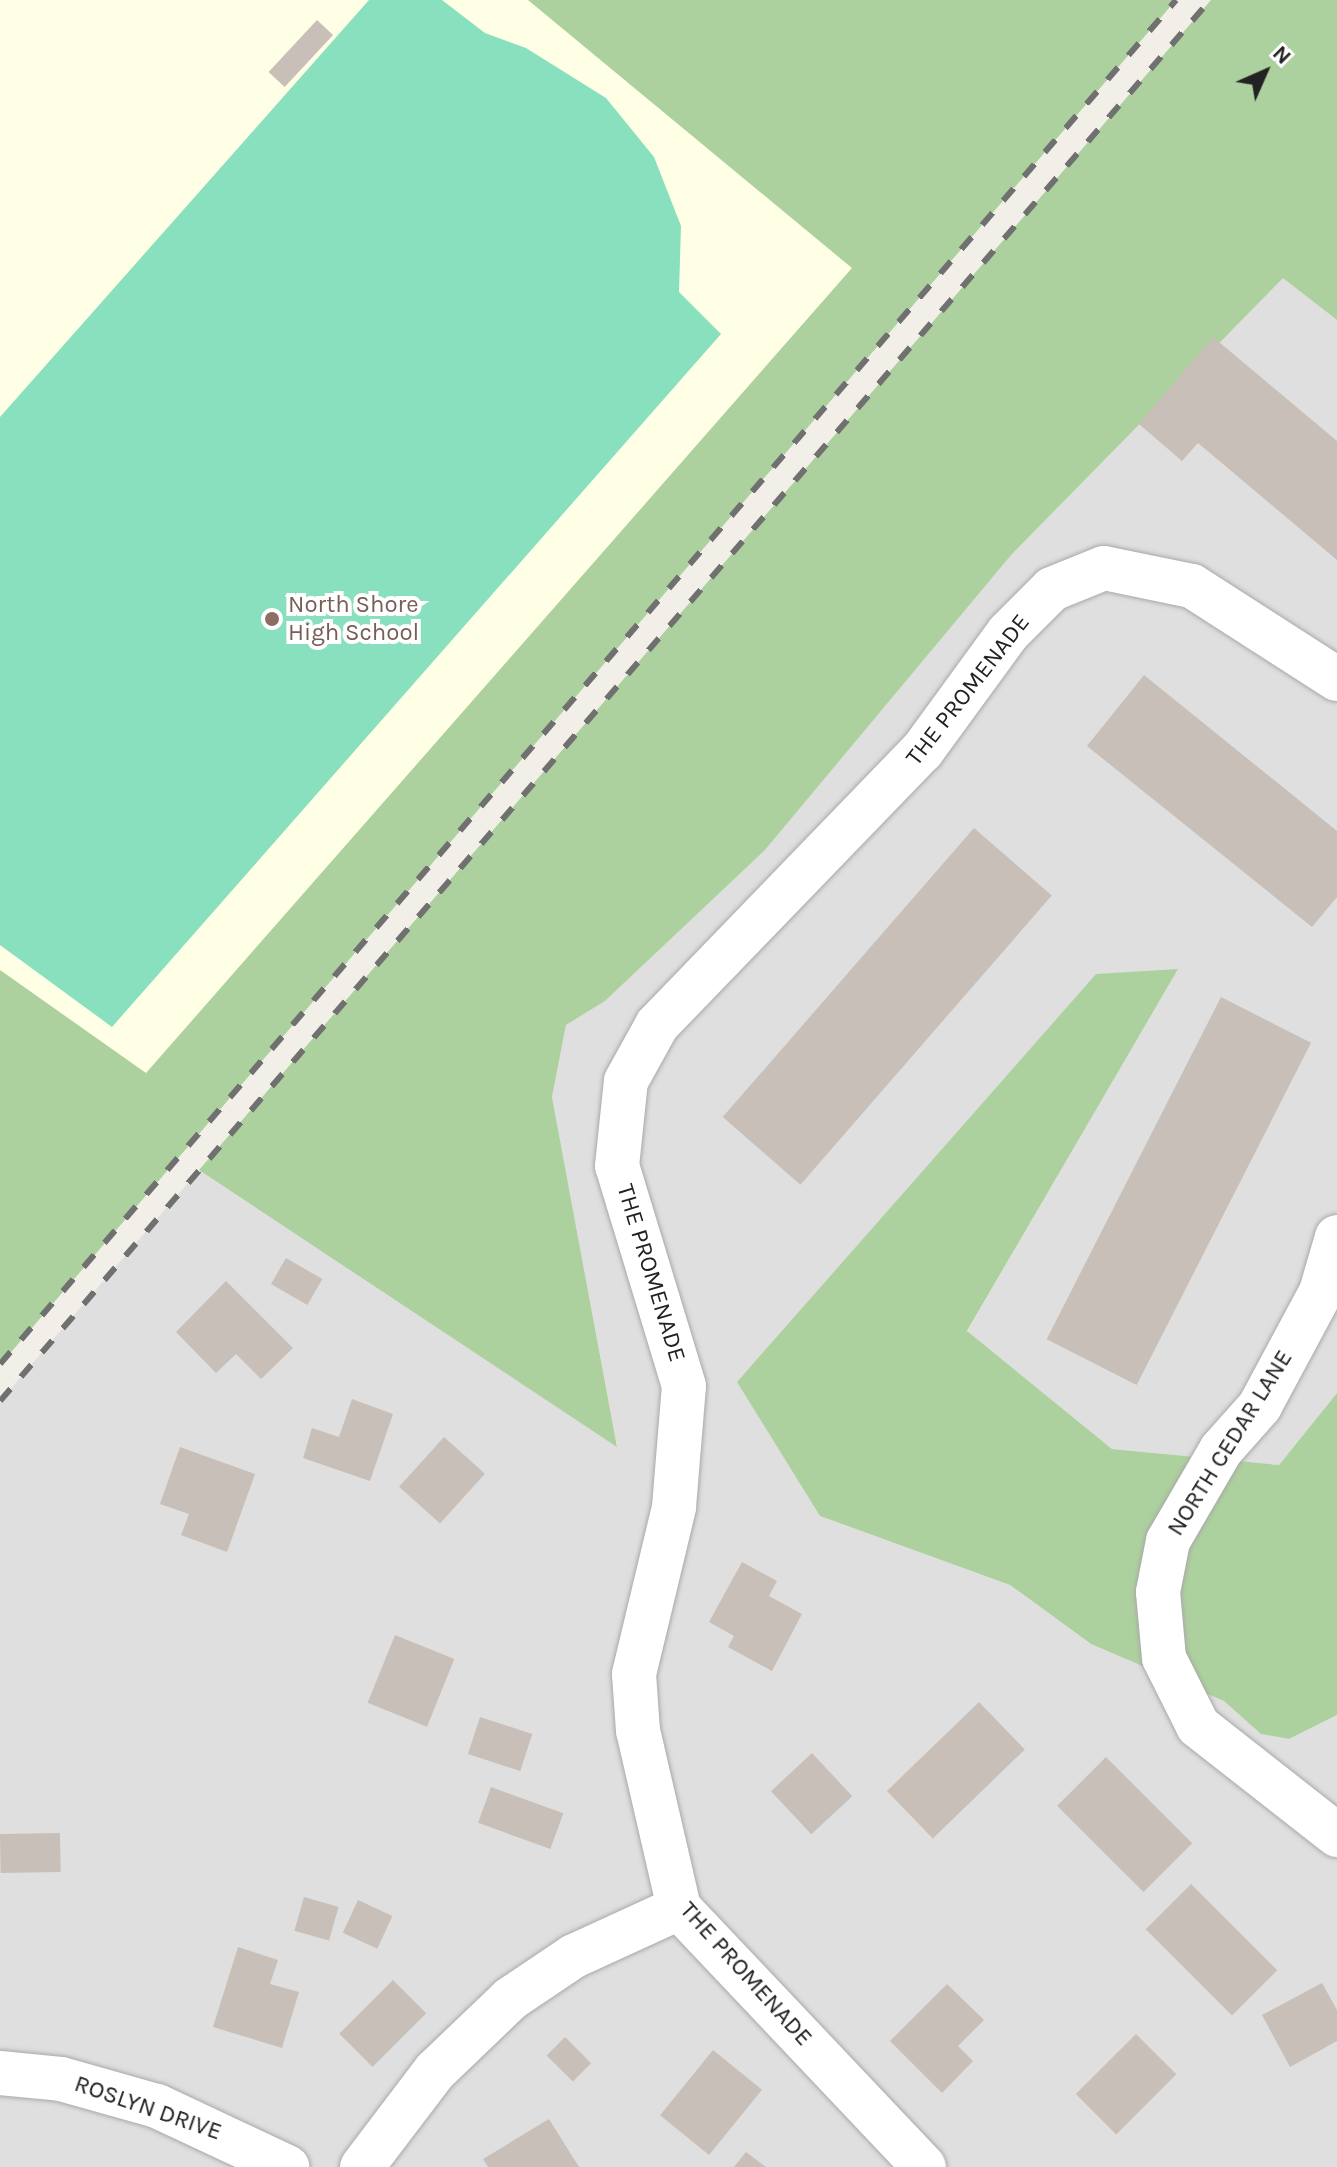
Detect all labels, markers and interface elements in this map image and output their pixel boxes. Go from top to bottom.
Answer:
north arrow [1225,32,1305,112]
text: N [1267,40,1297,70]
place label: North Shore High School [288,591,419,647]
street label: THE PROMENADE [900,609,1036,771]
marker: North Shore High School [263,610,281,628]
street label: THE PROMENADE [610,1181,692,1365]
street label: NORTH CEDAR LANE [1161,1345,1299,1541]
street label: THE PROMENADE [674,1896,818,2052]
street label: ROSLYN DRIVE [71,2069,225,2147]

